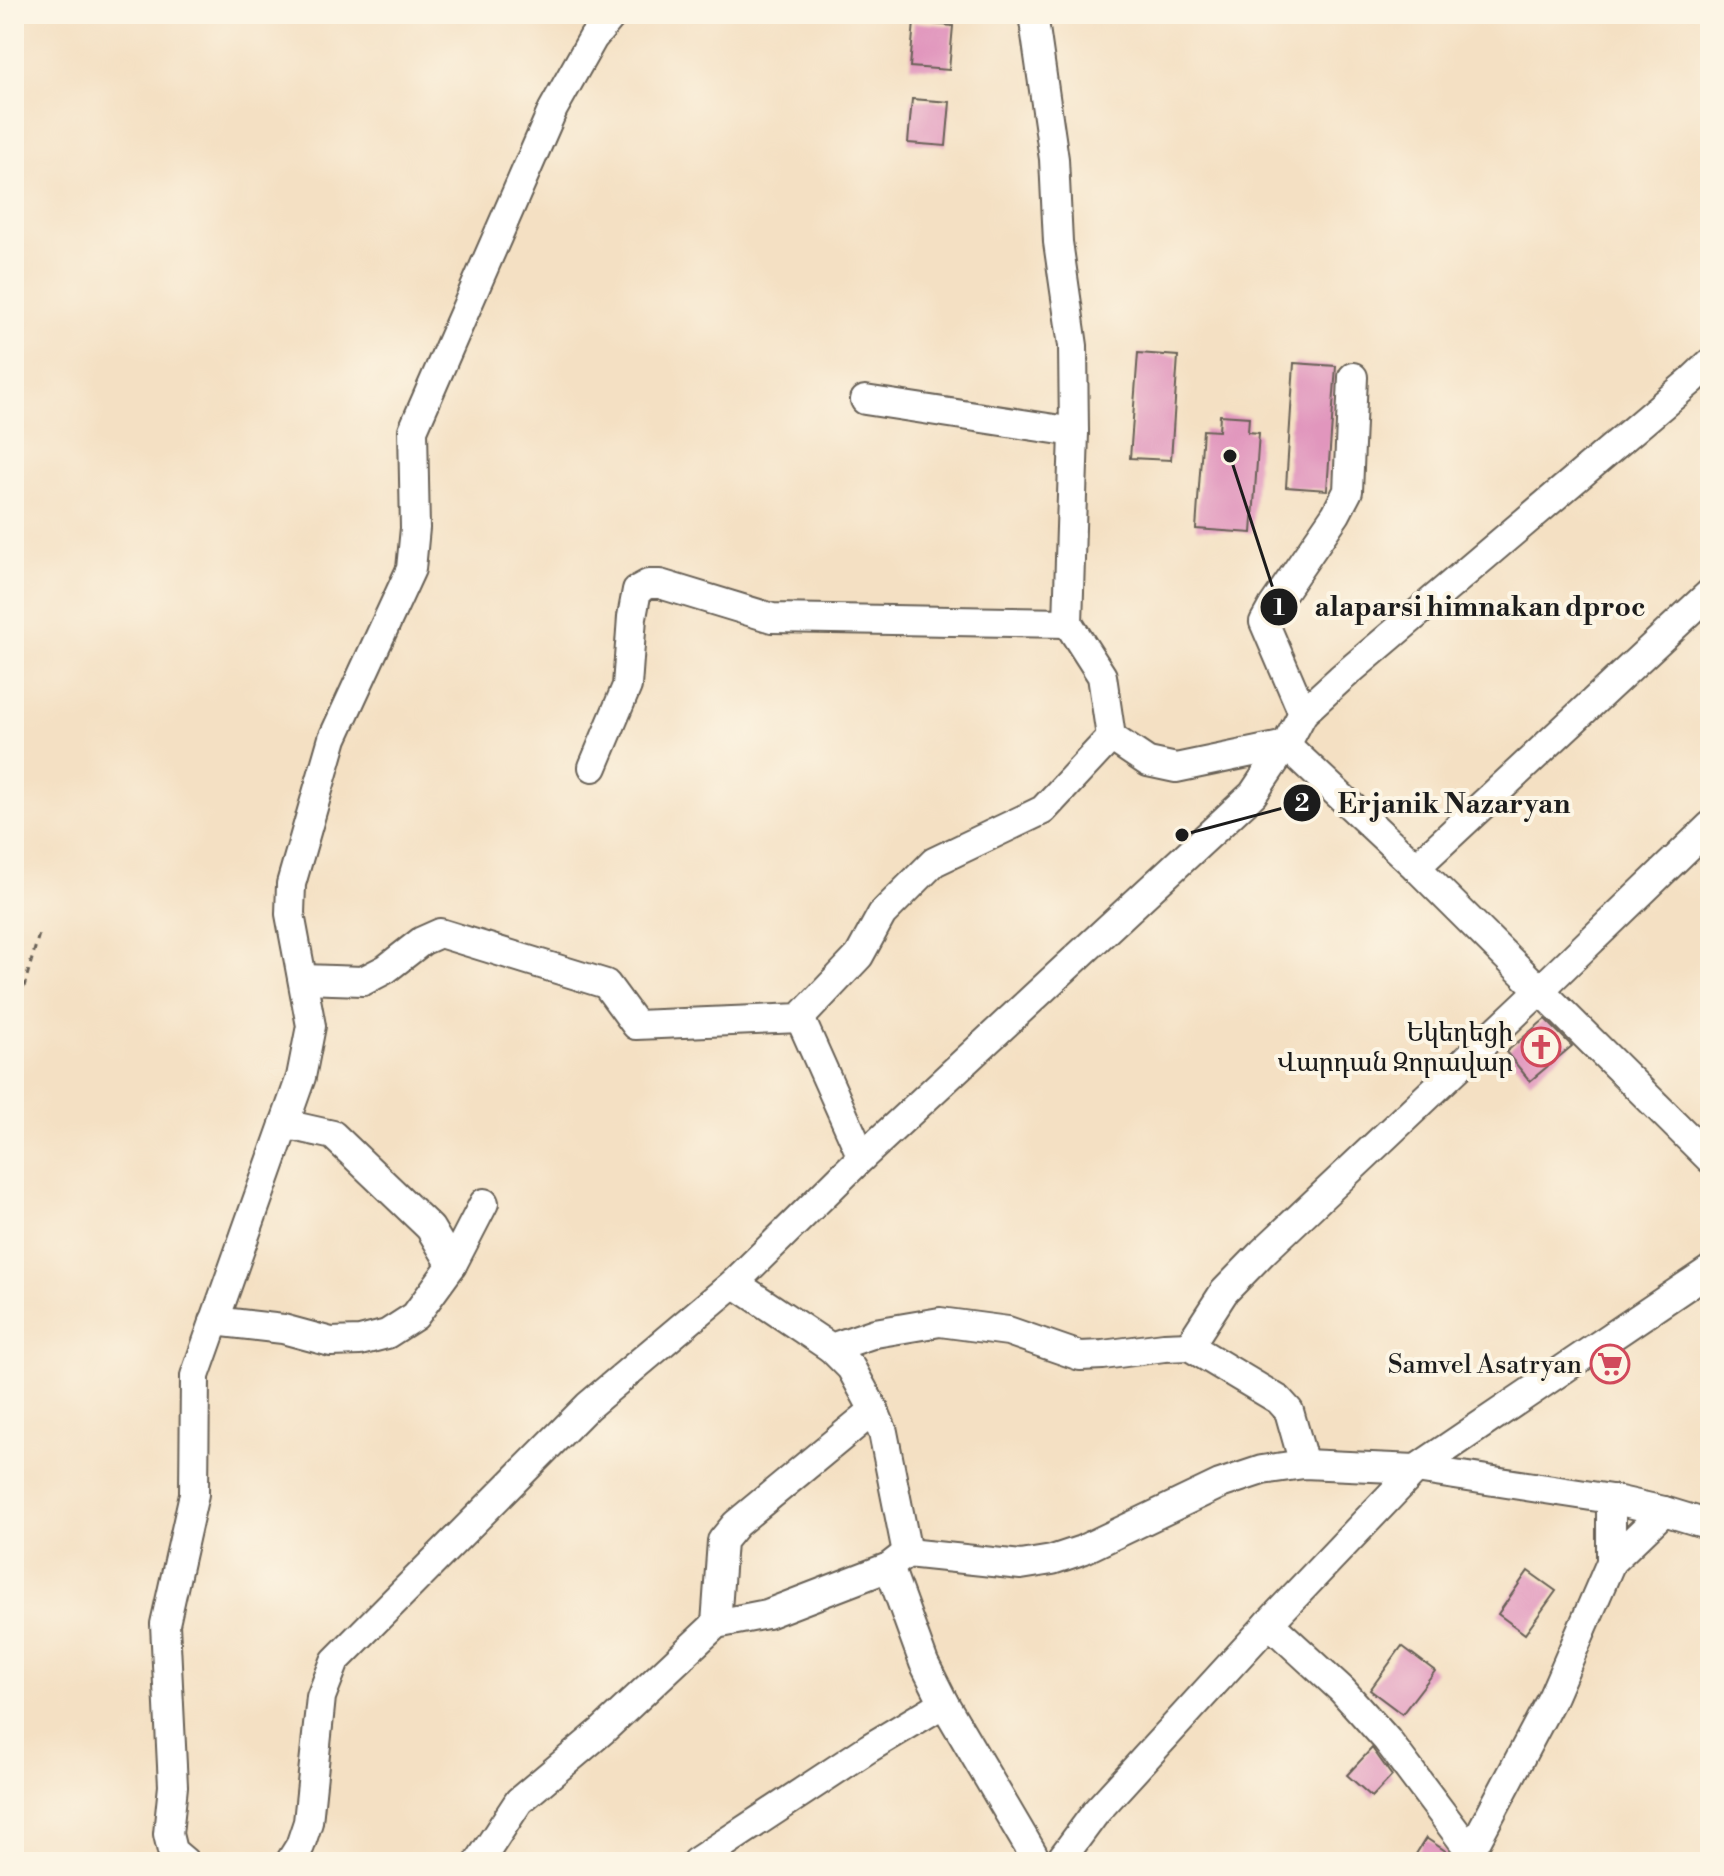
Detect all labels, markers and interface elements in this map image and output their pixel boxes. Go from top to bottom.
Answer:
callout: alaparsi himnakan dproc [1259,581,1662,633]
text: alaparsi himnakan dproc [1315,590,1645,625]
text: 1 [1273,593,1285,623]
callout: Erjanik Nazaryan [1282,777,1587,829]
text: Erjanik Nazaryan [1338,787,1570,822]
text: 2 [1295,789,1310,819]
place label: Եկեղեցի Վարդան Զորավար [1277,1017,1513,1079]
church icon: Եկեղեցի Վարդան Զորավար [1520,1026,1562,1068]
supermarket icon: Samvel Asatryan [1589,1343,1631,1385]
place label: Samvel Asatryan [1388,1349,1582,1381]

